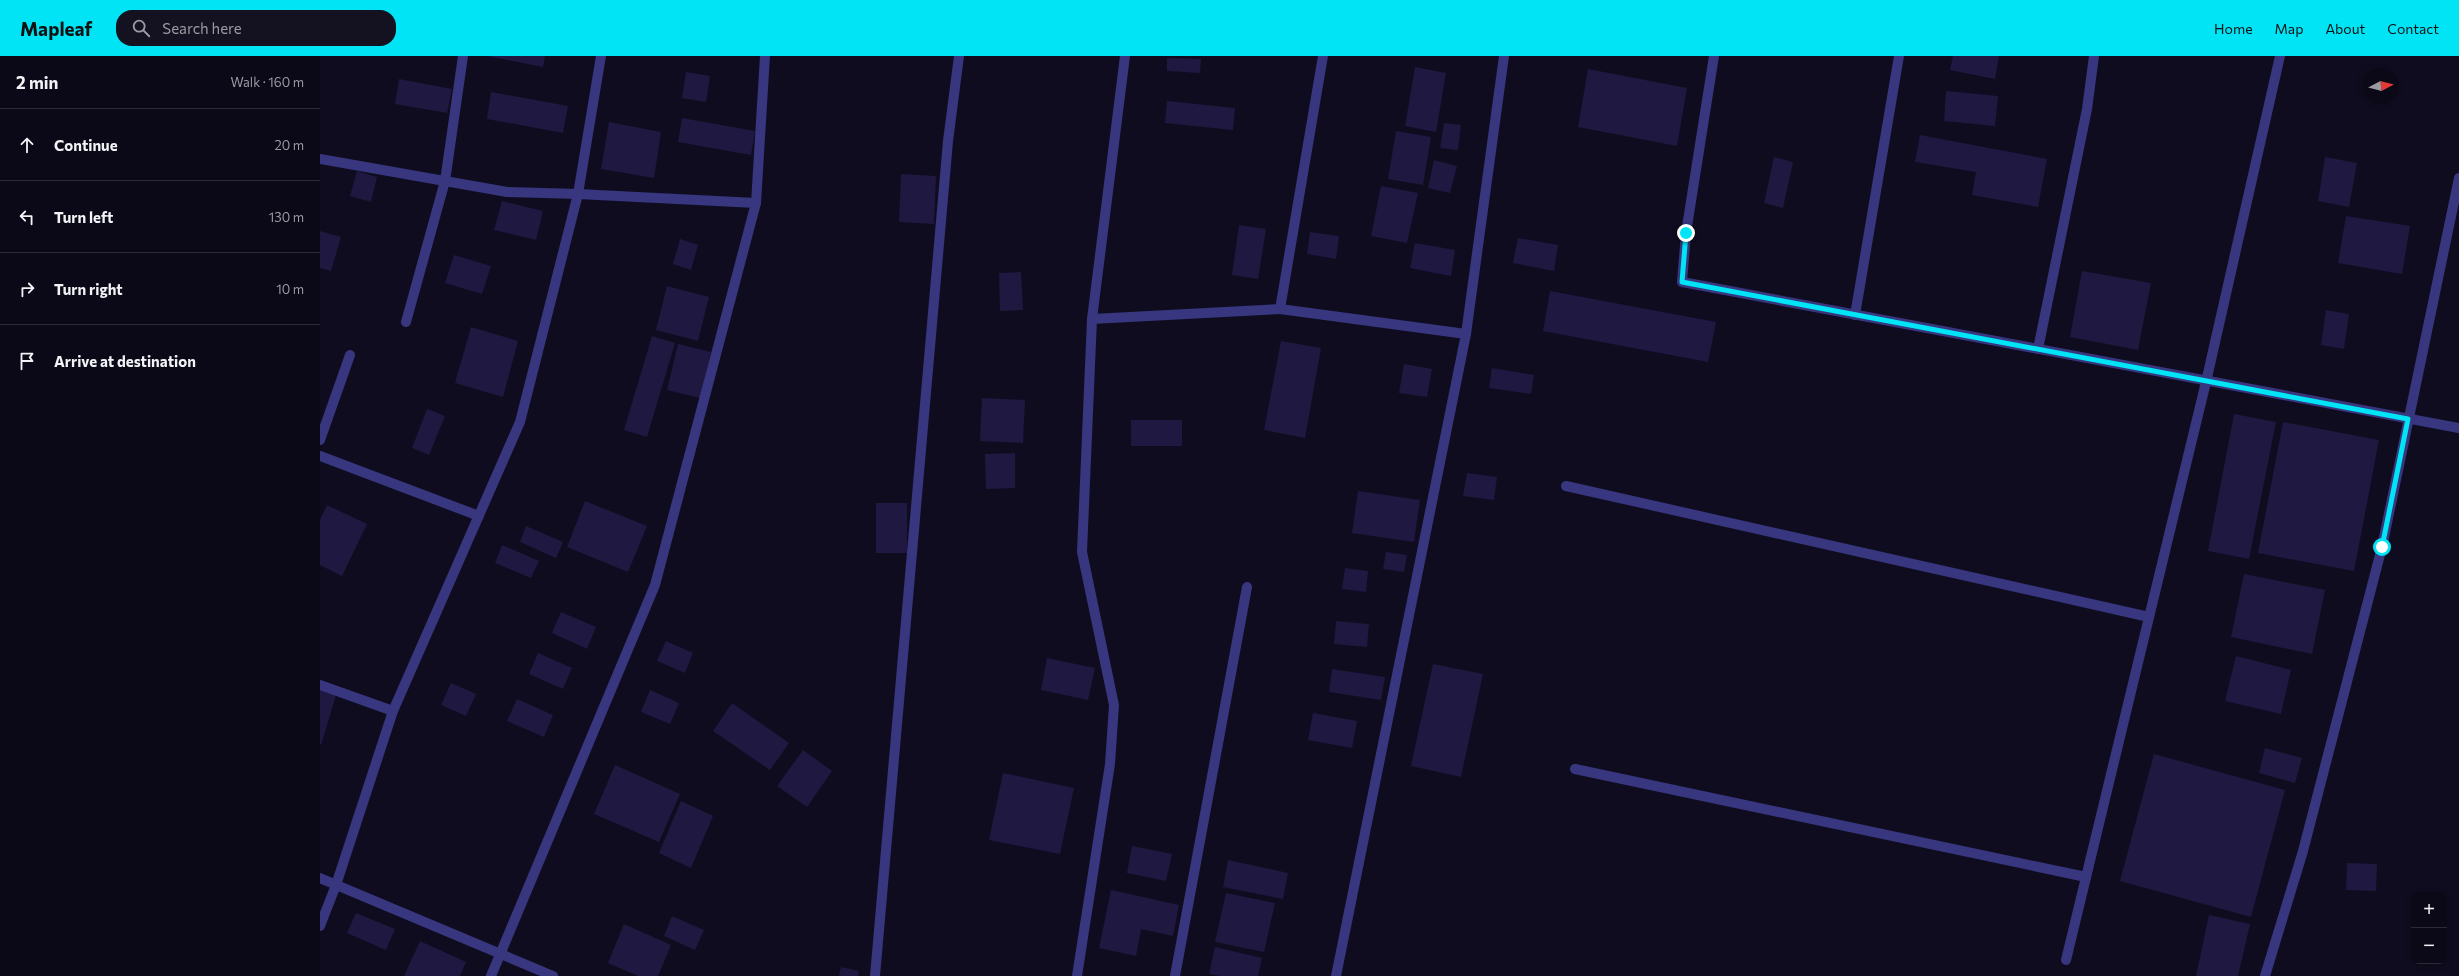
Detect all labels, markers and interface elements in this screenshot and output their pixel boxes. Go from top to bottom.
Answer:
search box [116,10,396,46]
text: Mapleaf [20,17,92,40]
icon: search [130,17,152,39]
text: Search here [162,19,242,37]
text: Home [2214,20,2253,37]
text: Map [2275,20,2303,37]
text: About [2325,20,2365,37]
text: Contact [2387,20,2439,37]
north arrow [2363,68,2399,104]
text: 2 min [16,72,58,93]
text: Walk · 160 m [230,74,304,90]
icon: ahead [16,134,38,156]
text: Continue [54,136,118,154]
text: 20 m [275,137,304,153]
icon: left [16,206,38,228]
text: Turn left [54,208,113,226]
text: 130 m [269,209,304,225]
route end [1677,224,1695,242]
icon: right [16,278,38,300]
text: Turn right [54,280,123,298]
text: 10 m [276,281,304,297]
icon: arrive [16,350,38,372]
text: Arrive at destination [54,352,196,370]
route start [2373,538,2391,556]
map controls [2411,892,2447,964]
button: + [2411,892,2447,928]
button: − [2411,928,2447,964]

